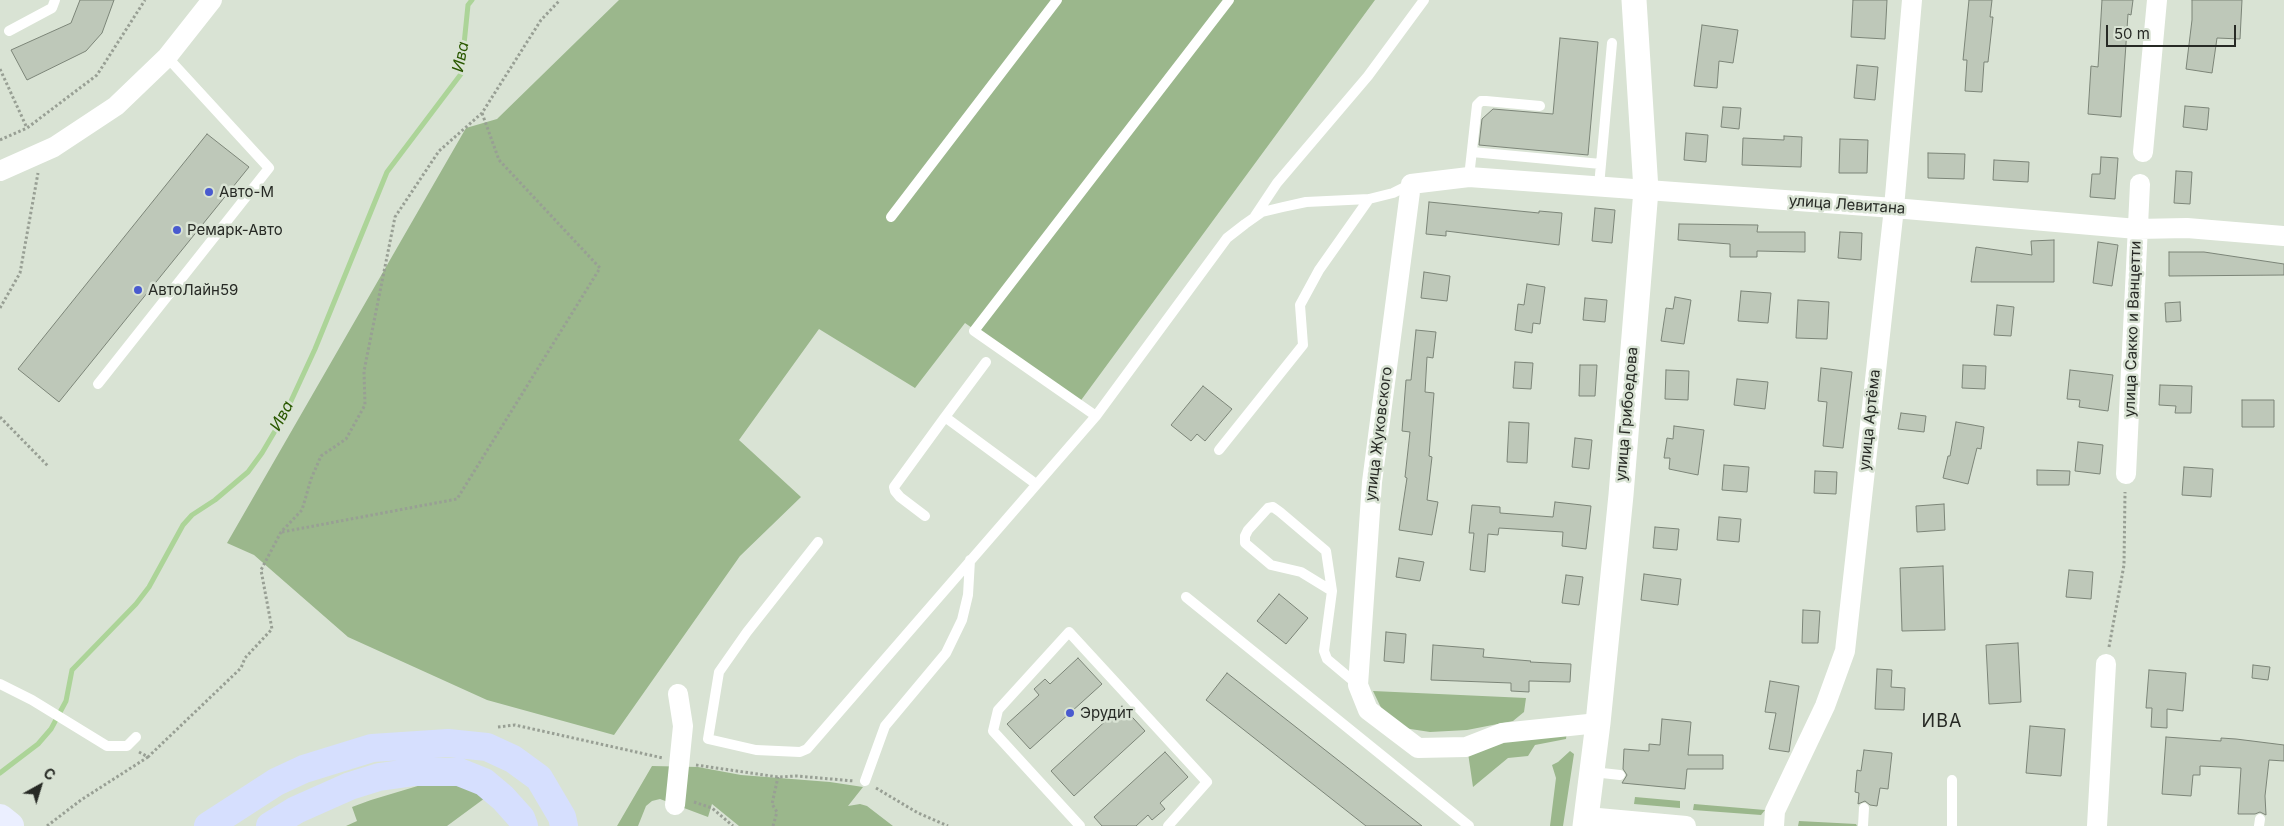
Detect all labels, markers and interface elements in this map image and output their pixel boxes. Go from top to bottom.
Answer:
scale bar [2109,15,2239,47]
text: 50 m [2114,24,2150,43]
water label: Ива [449,40,473,74]
place label: Авто-М [219,183,274,201]
marker: Авто-М [203,186,215,198]
street label: улица Левитана [1788,192,1906,218]
place label: Ремарк-Авто [187,221,283,239]
marker: Ремарк-Авто [171,224,183,236]
street label: улица Сакко и Ванцетти [2121,240,2145,418]
place label: АвтоЛайн59 [148,281,238,299]
marker: АвтоЛайн59 [132,284,144,296]
street label: улица Грибоедова [1612,346,1642,482]
street label: улица Жуковского [1362,366,1396,502]
street label: улица Артёма [1856,368,1884,472]
water label: Ива [266,398,298,434]
place label: Эрудит [1080,704,1133,722]
marker: Эрудит [1064,707,1076,719]
district label: ИВА [1921,711,1963,733]
north arrow [15,761,65,811]
text: С [40,764,59,784]

